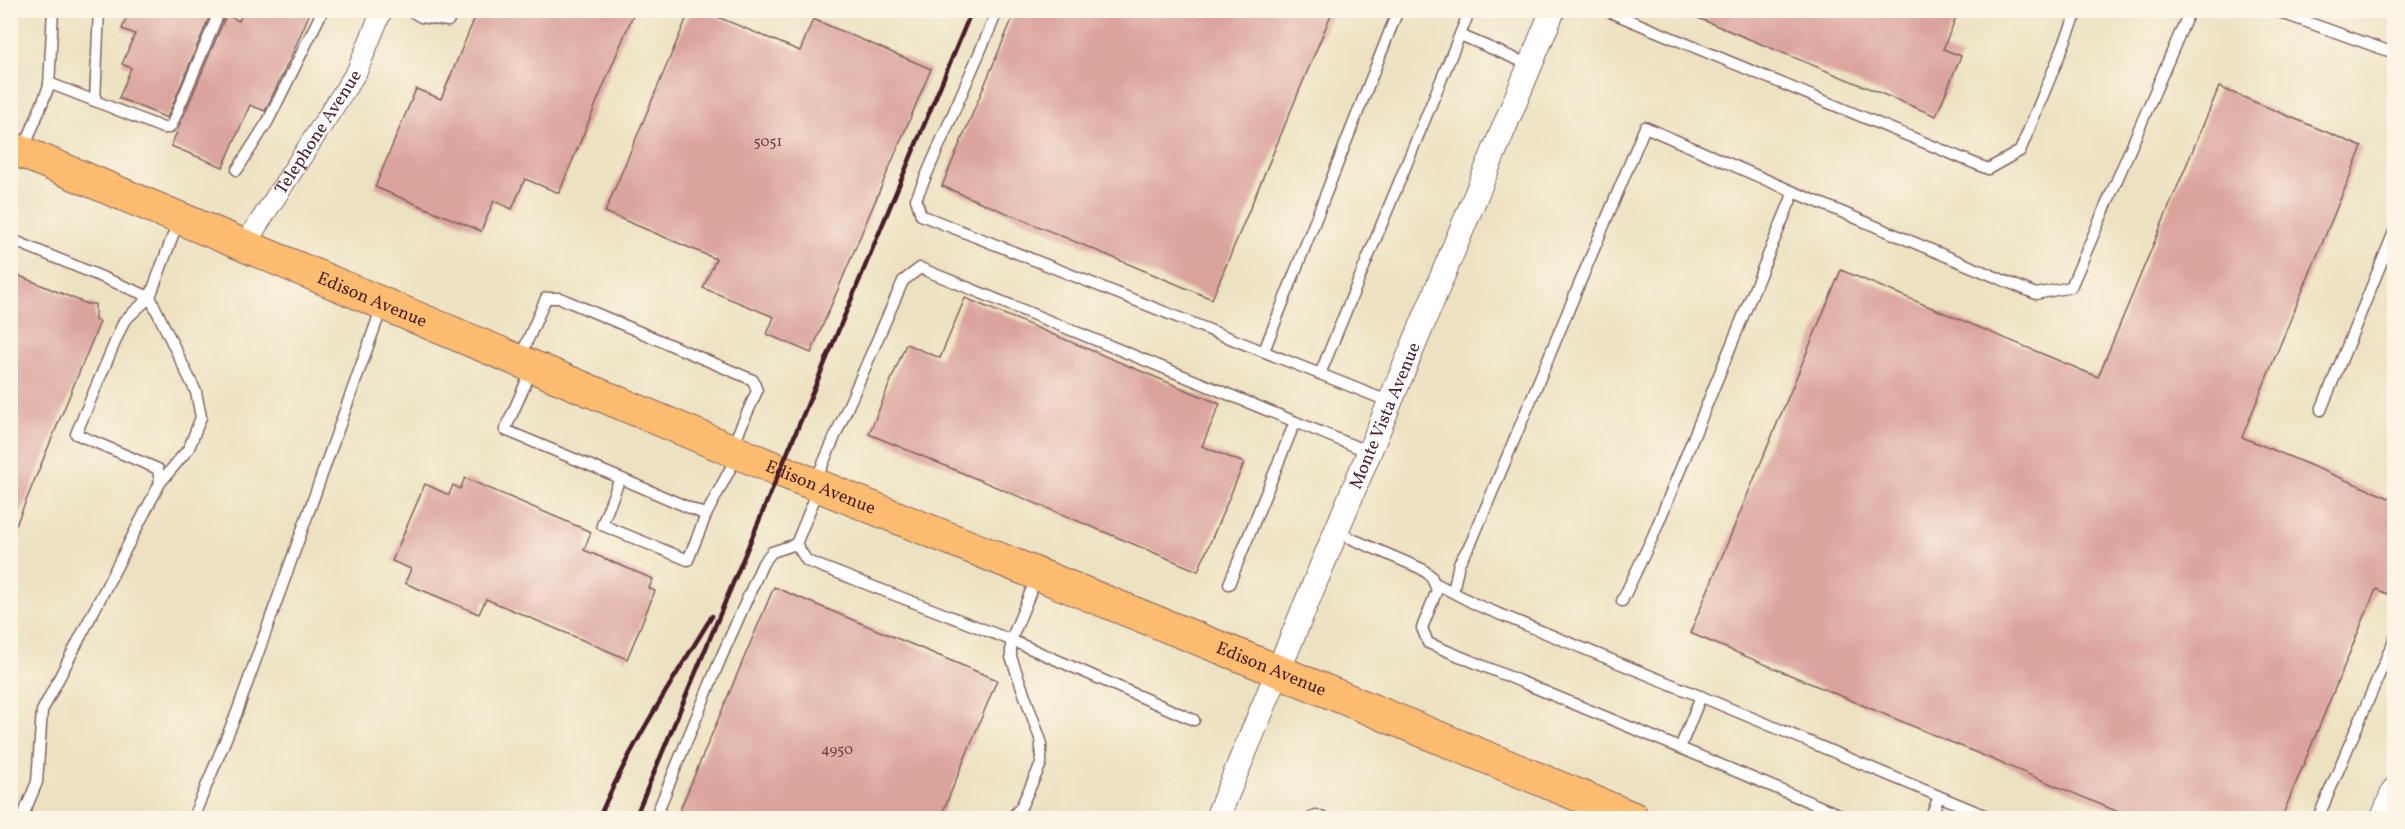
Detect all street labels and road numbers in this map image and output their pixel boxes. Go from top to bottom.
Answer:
street label: Telephone Avenue [269,65,369,200]
street label: Edison Avenue [313,266,431,335]
street label: Monte Vista Avenue [1344,339,1427,493]
street label: Edison Avenue [761,455,879,522]
street label: Edison Avenue [1212,636,1330,704]

